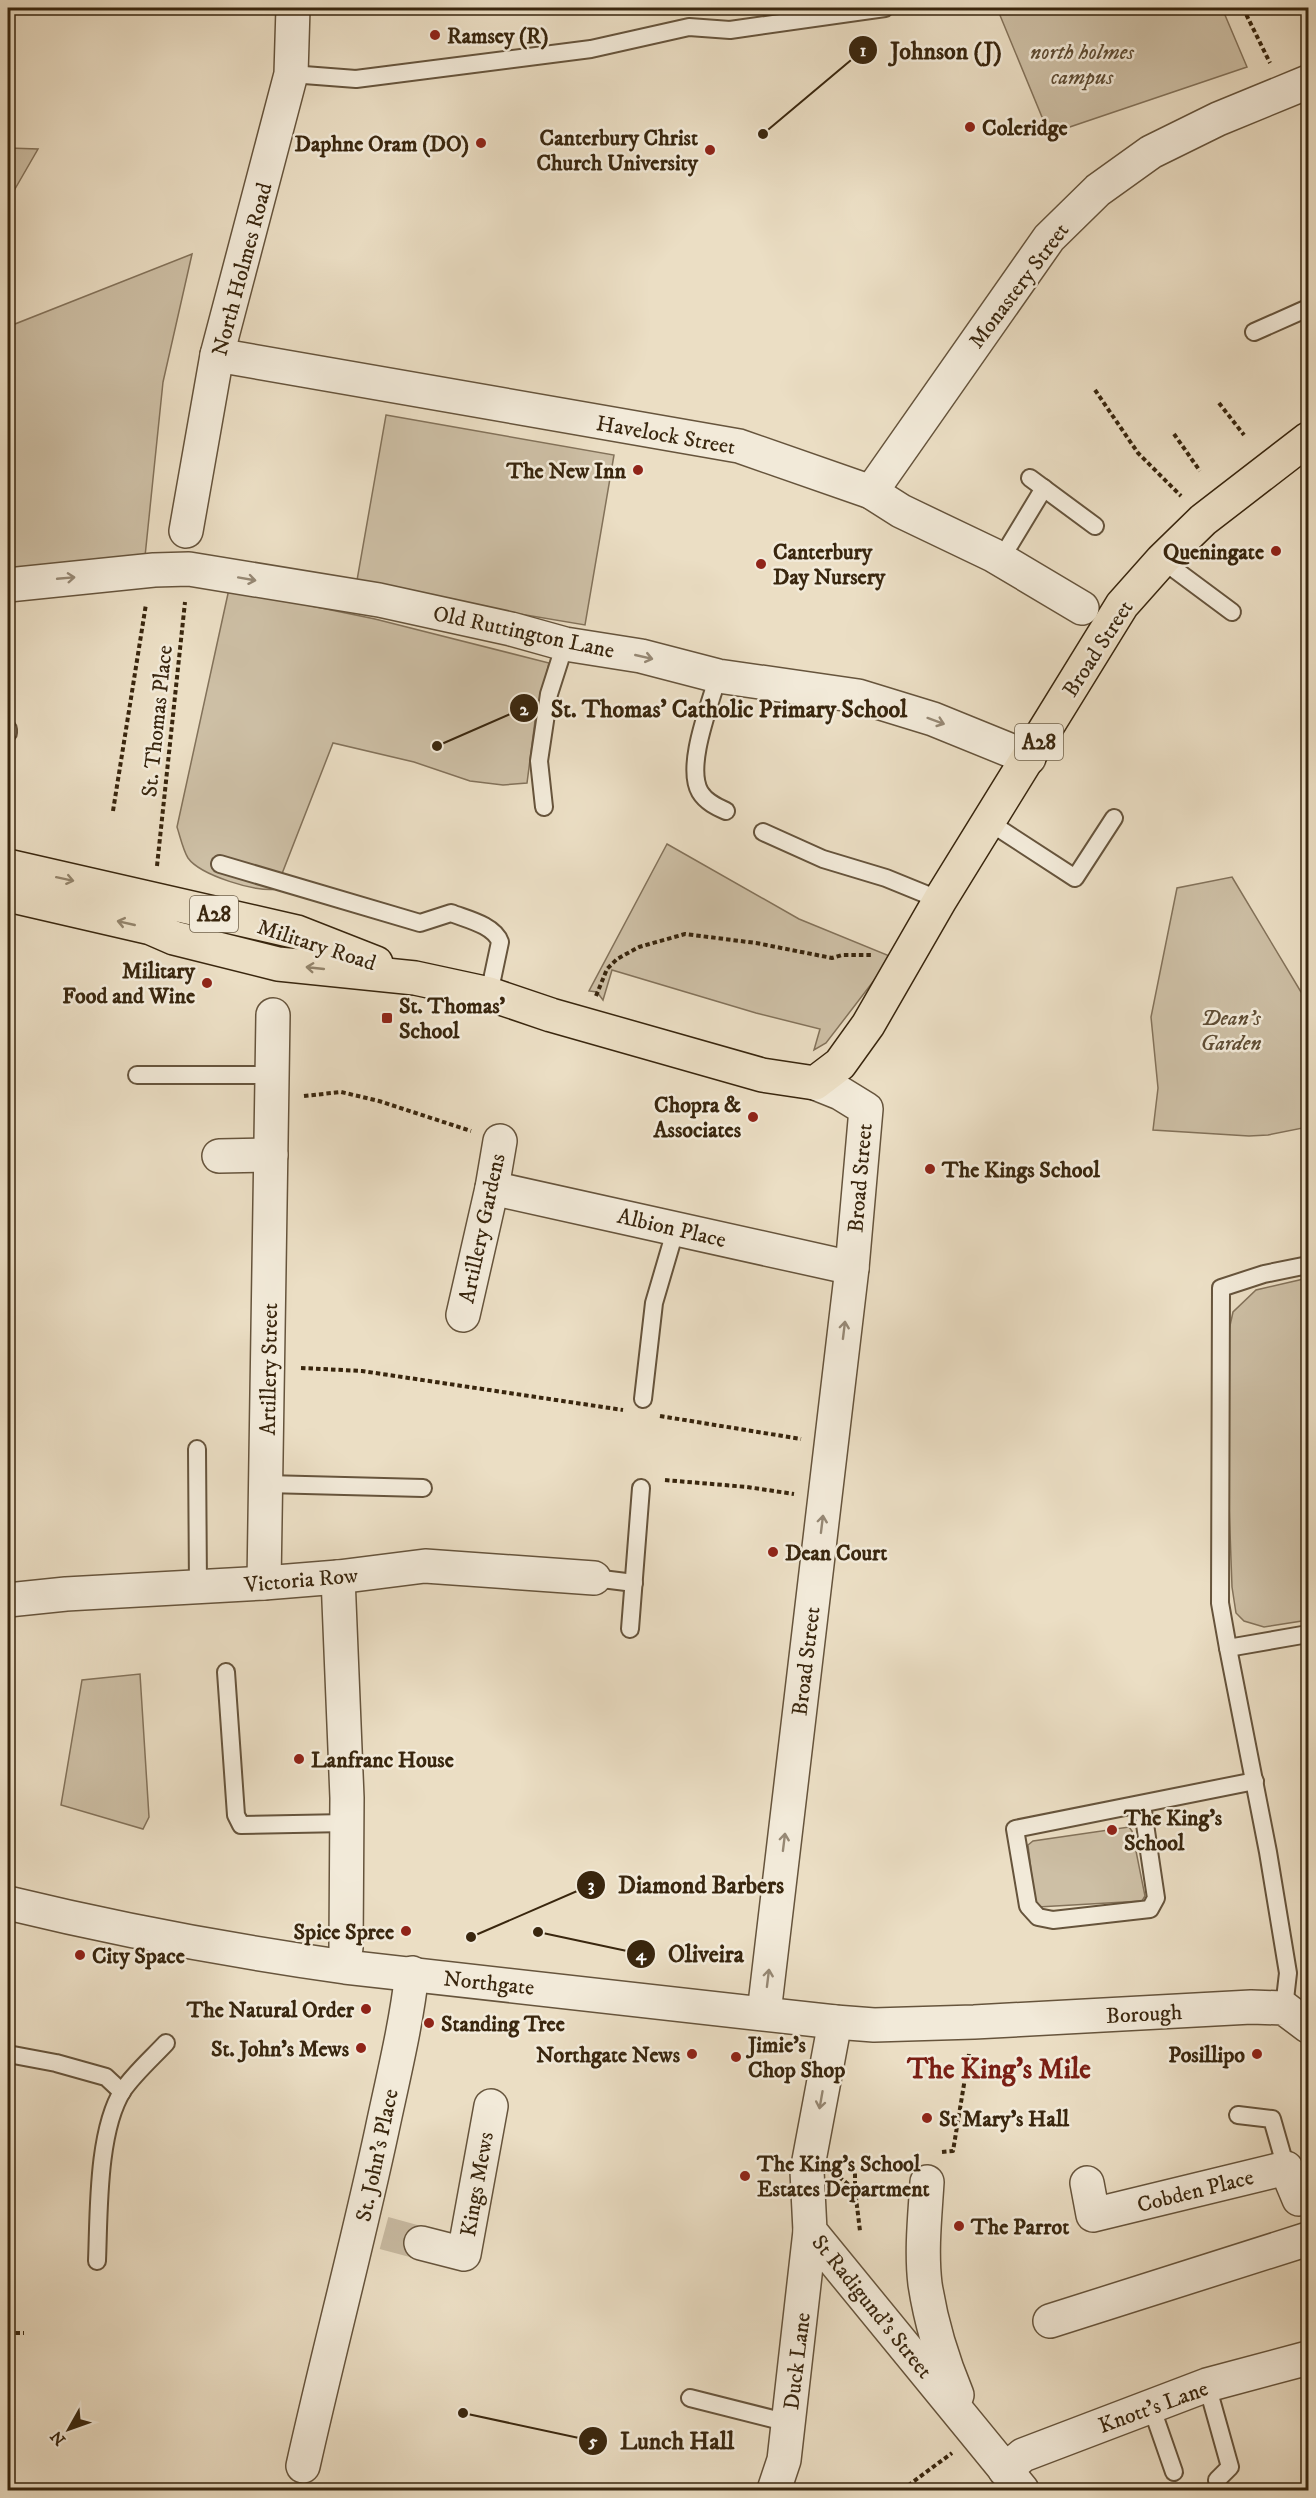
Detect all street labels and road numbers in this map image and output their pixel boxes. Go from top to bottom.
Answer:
street label: North Holmes Road [206,180,279,359]
street label: Monastery Street [963,218,1075,354]
street label: Havelock Street [594,410,737,461]
street label: Broad Street [1057,595,1139,702]
street label: Old Ruttington Lane [431,600,617,665]
street label: St. Thomas Place [136,644,179,798]
road number: A28 [1015,724,1063,760]
road number: A28 [190,896,238,932]
street label: Military Road [254,914,379,977]
street label: Broad Street [842,1122,879,1234]
street label: Artillery Gardens [453,1151,512,1306]
street label: Albion Place [615,1203,729,1254]
street label: Artillery Street [255,1303,284,1436]
street label: Victoria Row [242,1562,359,1599]
street label: Broad Street [786,1605,827,1717]
street label: Northgate [442,1965,536,2002]
street label: Borough [1105,1999,1183,2030]
street label: St. John's Place [350,2087,405,2224]
street label: Kings Mews [455,2130,500,2239]
street label: Cobden Place [1134,2164,1256,2219]
street label: St Radigund's Street [806,2230,938,2384]
street label: Duck Lane [778,2311,817,2411]
street label: Knott's Lane [1095,2375,1212,2440]

